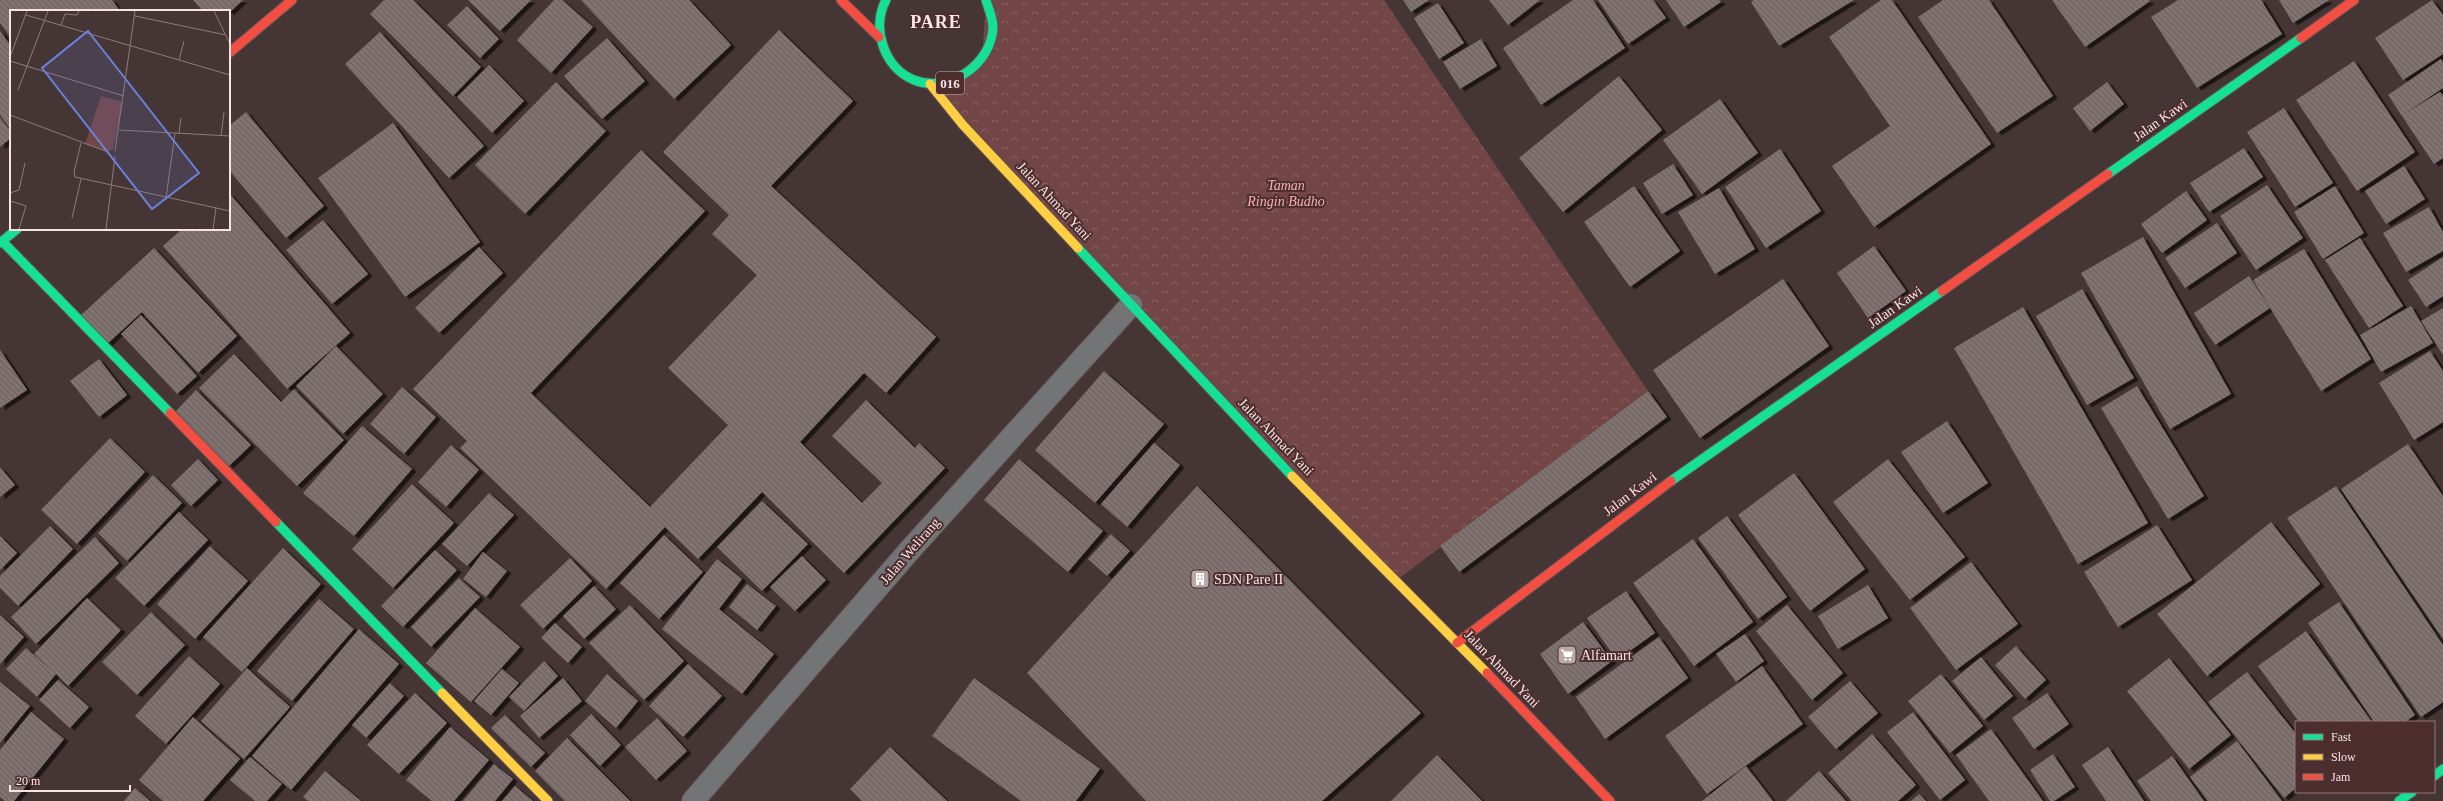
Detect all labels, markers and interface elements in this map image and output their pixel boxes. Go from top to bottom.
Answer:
inset map [10,10,230,230]
district label: PARE [910,12,962,32]
road number: 016 [936,72,964,94]
street label: Jalan Kawi [2130,96,2190,144]
street label: Jalan Ahmad Yani [1014,159,1094,243]
park label: Taman Ringin Budho [1246,178,1325,209]
street label: Jalan Kawi [1865,283,1925,331]
street label: Jalan Ahmad Yani [1235,395,1317,479]
street label: Jalan Kawi [1600,469,1660,519]
street label: Jalan Welirang [877,515,943,587]
building icon: SDN Pare II [1189,568,1211,590]
place label: SDN Pare II [1214,572,1284,587]
street label: Jalan Ahmad Yani [1461,627,1543,711]
supermarket icon: Alfamart [1556,644,1578,666]
place label: Alfamart [1581,648,1632,663]
legend [2295,721,2435,793]
text: Fast [2331,730,2352,744]
text: Slow [2331,750,2356,764]
scale bar [10,767,130,793]
text: Jam [2331,770,2351,784]
text: 20 m [16,774,41,788]

